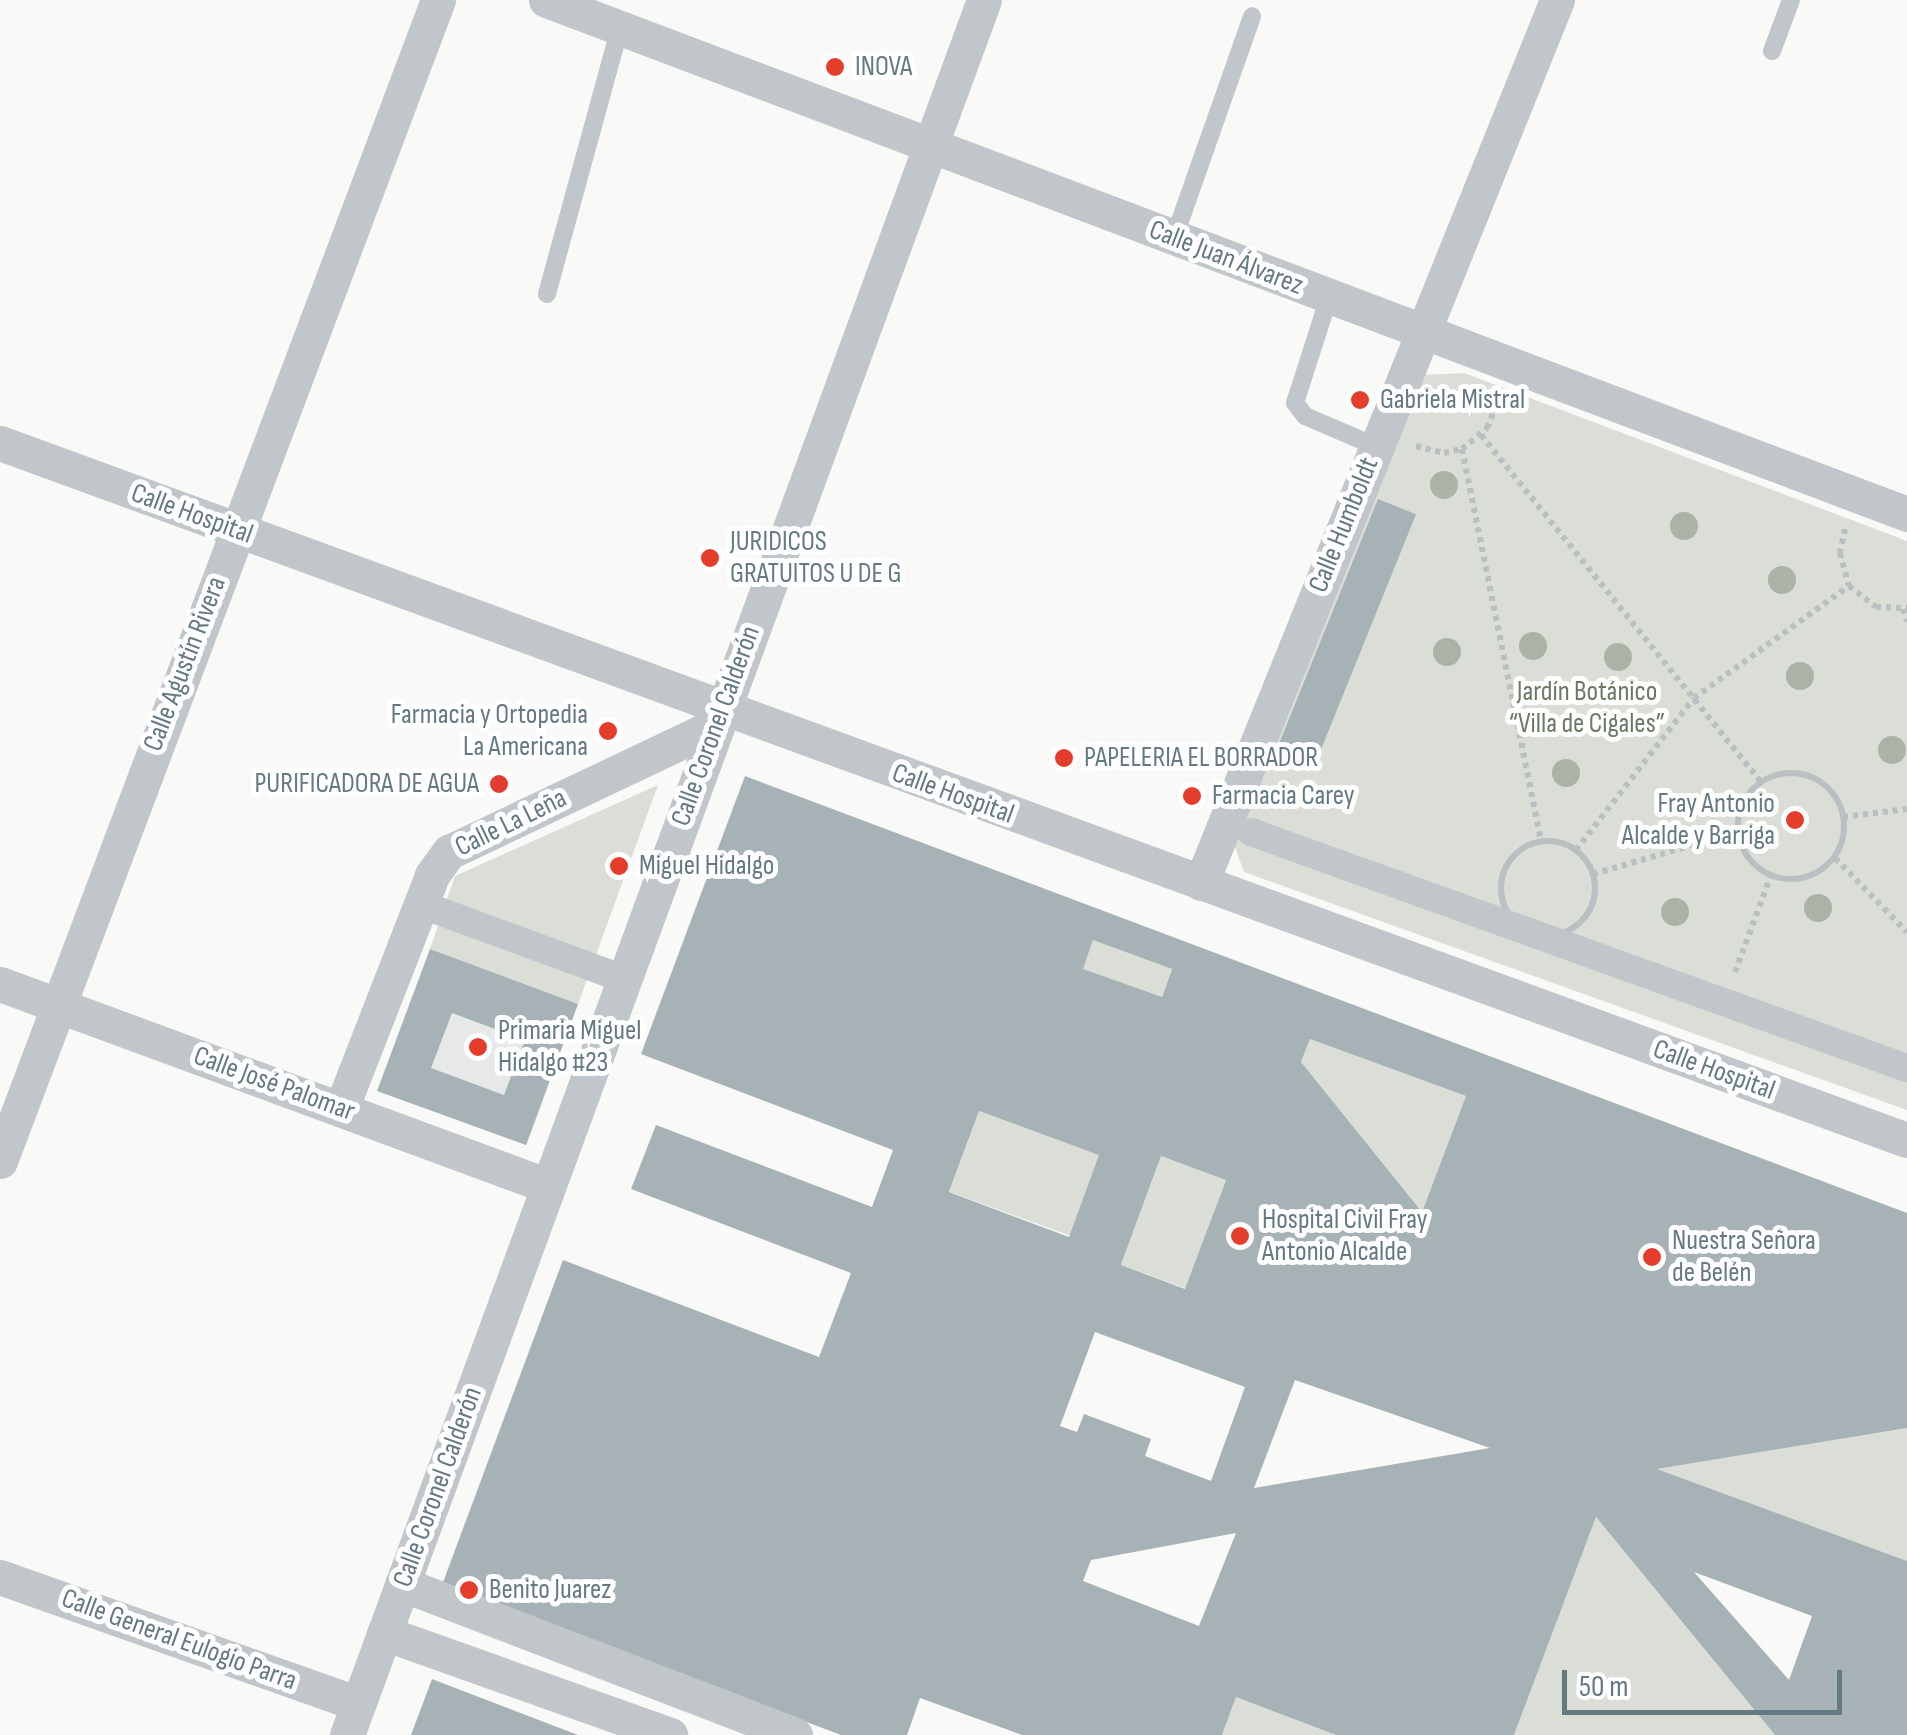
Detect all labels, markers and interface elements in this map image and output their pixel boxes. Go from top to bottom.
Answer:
place label: INOVA [855,50,912,84]
marker: INOVA [824,56,846,78]
street label: Calle Juan Álvarez [1144,213,1308,303]
place label: Gabriela Mistral [1380,383,1525,417]
marker: Gabriela Mistral [1349,389,1371,411]
street label: Calle Humboldt [1302,453,1386,597]
street label: Calle Hospital [127,476,257,552]
place label: JURIDICOS GRATUITOS U DE G [730,525,902,591]
marker: JURIDICOS GRATUITOS U DE G [699,547,721,569]
street label: Calle Agustín Rivera [136,572,234,756]
street label: Calle Coronel Calderón [664,621,768,831]
park label: Jardín Botánico “Villa de Cigales” [1509,675,1665,741]
place label: Farmacia y Ortopedia La Americana [391,698,588,764]
marker: Farmacia y Ortopedia La Americana [597,720,619,742]
place label: PAPELERIA EL BORRADOR [1084,741,1318,775]
marker: PAPELERIA EL BORRADOR [1053,747,1075,769]
street label: Calle Hospital [888,756,1018,832]
place label: PURIFICADORA DE AGUA [255,767,479,801]
marker: PURIFICADORA DE AGUA [488,773,510,795]
place label: Farmacia Carey [1212,779,1355,813]
street label: Calle La Leña [450,782,572,864]
marker: Farmacia Carey [1181,785,1203,807]
place label: Fray Antonio Alcalde y Barriga [1622,787,1775,853]
marker: Fray Antonio Alcalde y Barriga [1784,809,1806,831]
place label: Miguel Hidalgo [639,849,774,883]
marker: Miguel Hidalgo [608,855,630,877]
place label: Primaria Miguel Hidalgo #23 [498,1014,641,1080]
street label: Calle Hospital [1649,1032,1779,1108]
marker: Primaria Miguel Hidalgo #23 [467,1036,489,1058]
street label: Calle José Palomar [189,1039,359,1129]
place label: Hospital Civil Fray Antonio Alcalde [1262,1203,1428,1269]
marker: Hospital Civil Fray Antonio Alcalde [1227,1223,1253,1249]
place label: Nuestra Señora de Belén [1672,1224,1816,1290]
marker: Nuestra Señora de Belén [1641,1246,1663,1268]
street label: Calle Coronel Calderón [386,1382,490,1592]
place label: Benito Juarez [489,1573,611,1607]
marker: Benito Juarez [458,1579,480,1601]
street label: Calle General Eulogio Parra [57,1582,301,1698]
scale bar [1567,1650,1847,1712]
text: 50 m [1579,1669,1628,1705]

